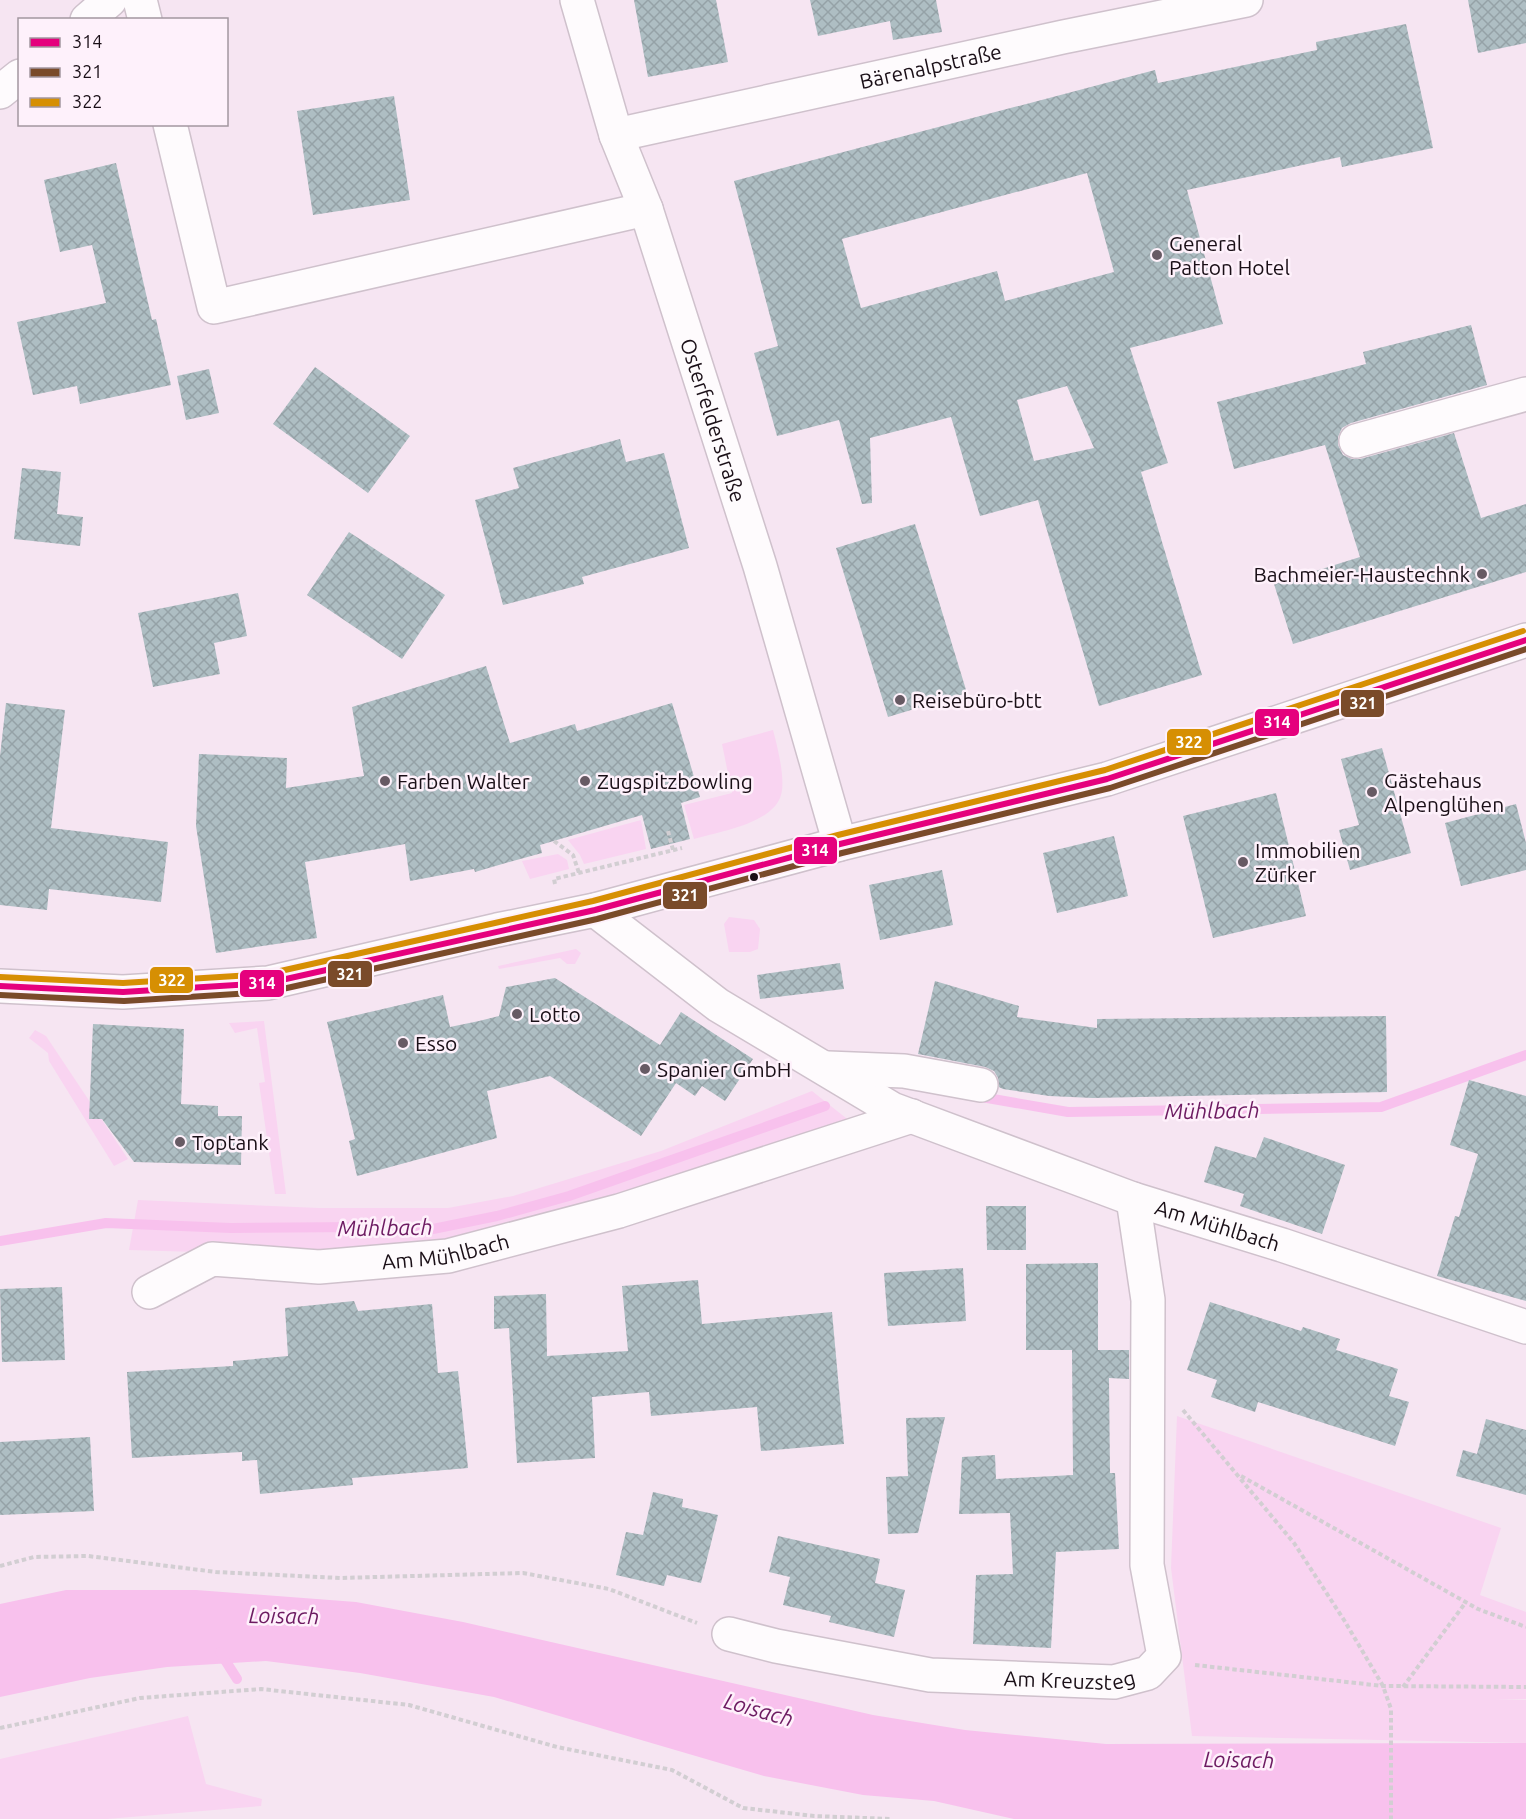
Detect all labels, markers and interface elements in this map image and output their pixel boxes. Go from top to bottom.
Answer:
legend [18,18,228,126]
text: 314 [72,31,102,51]
street label: Bärenalpstraße [857,39,1004,93]
text: 321 [72,61,102,81]
text: 322 [72,91,102,111]
place label: General Patton Hotel [1169,231,1290,279]
marker: General Patton Hotel [1150,248,1164,262]
street label: Osterfelderstraße [676,335,751,505]
place label: Bachmeier-Haustechnk [1253,562,1470,586]
marker: Bachmeier-Haustechnk [1475,567,1489,581]
place label: Reisebüro-btt [912,688,1042,712]
line badge: 321 [1340,689,1385,718]
marker: Reisebüro-btt [893,693,907,707]
text: 321 [1349,694,1377,712]
line badge: 314 [1254,708,1300,737]
text: 314 [1263,713,1291,731]
line badge: 322 [1166,728,1212,756]
text: 322 [1175,733,1203,751]
place label: Gästehaus Alpenglühen [1384,768,1504,816]
place label: Farben Walter [397,769,530,793]
place label: Zugspitzbowling [597,769,753,793]
marker: Farben Walter [378,774,392,788]
marker: Zugspitzbowling [578,774,592,788]
marker: Gästehaus Alpenglühen [1365,785,1379,799]
line badge: 314 [793,836,838,865]
place label: Immobilien Zürker [1255,838,1360,886]
text: 314 [801,841,829,859]
marker: Immobilien Zürker [1236,855,1250,869]
unlabelled marker [748,871,760,883]
line badge: 321 [662,881,708,910]
text: 321 [671,886,699,904]
line badge: 321 [327,960,373,988]
text: 321 [336,965,364,983]
line badge: 322 [149,966,194,994]
line badge: 314 [239,969,285,998]
text: 322 [158,971,186,989]
text: 314 [248,974,276,992]
place label: Lotto [529,1002,581,1026]
marker: Lotto [510,1007,524,1021]
place label: Esso [415,1031,457,1055]
marker: Esso [396,1036,410,1050]
place label: Spanier GmbH [657,1057,792,1081]
marker: Spanier GmbH [638,1062,652,1076]
water label: Mühlbach [1164,1097,1260,1123]
place label: Toptank [192,1130,269,1154]
marker: Toptank [173,1135,187,1149]
street label: Am Mühlbach [1152,1195,1283,1256]
water label: Mühlbach [337,1214,433,1240]
street label: Am Mühlbach [381,1228,512,1274]
water label: Loisach [248,1602,320,1628]
street label: Am Kreuzsteg [1003,1665,1138,1694]
water label: Loisach [722,1687,796,1731]
water label: Loisach [1203,1746,1275,1772]

